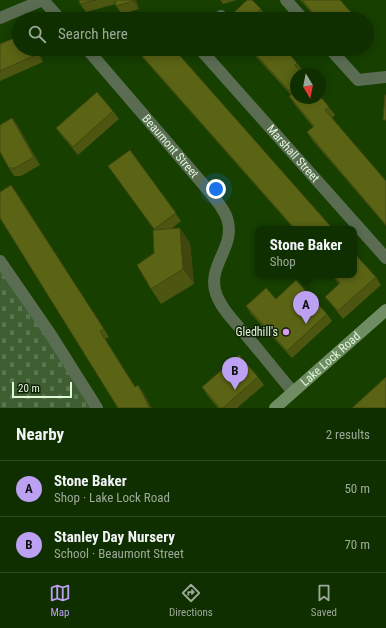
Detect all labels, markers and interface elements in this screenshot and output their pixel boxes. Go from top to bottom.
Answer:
search box [12,12,374,56]
icon: search [26,23,48,45]
text: Search here [58,25,128,43]
north arrow [290,68,326,104]
street label: Beaumont Street [139,112,202,181]
street label: Marshall Street [264,122,323,185]
your location [206,179,226,199]
popup [255,226,357,278]
text: Stone Baker [270,236,342,254]
text: Shop [270,254,296,269]
pin: A [293,291,319,324]
place label: Gledhill's [235,325,278,339]
marker: Gledhill's [281,327,291,337]
street label: Lake Lock Road [298,329,363,389]
pin: B [222,357,248,390]
scale bar [12,380,72,399]
text: 20 m [18,382,40,395]
text: Nearby [16,424,64,444]
text: 2 results [326,427,370,442]
text: Stone Baker [54,472,127,490]
text: A [25,481,33,496]
text: 50 m [344,481,370,496]
text: Shop · Lake Lock Road [54,490,170,505]
text: Stanley Day Nursery [54,528,175,546]
text: B [25,537,33,552]
text: 70 m [344,537,370,552]
text: School · Beaumont Street [54,546,184,561]
tab: Map [49,582,71,619]
tab: Directions [169,582,213,619]
tab: Saved [311,582,337,619]

